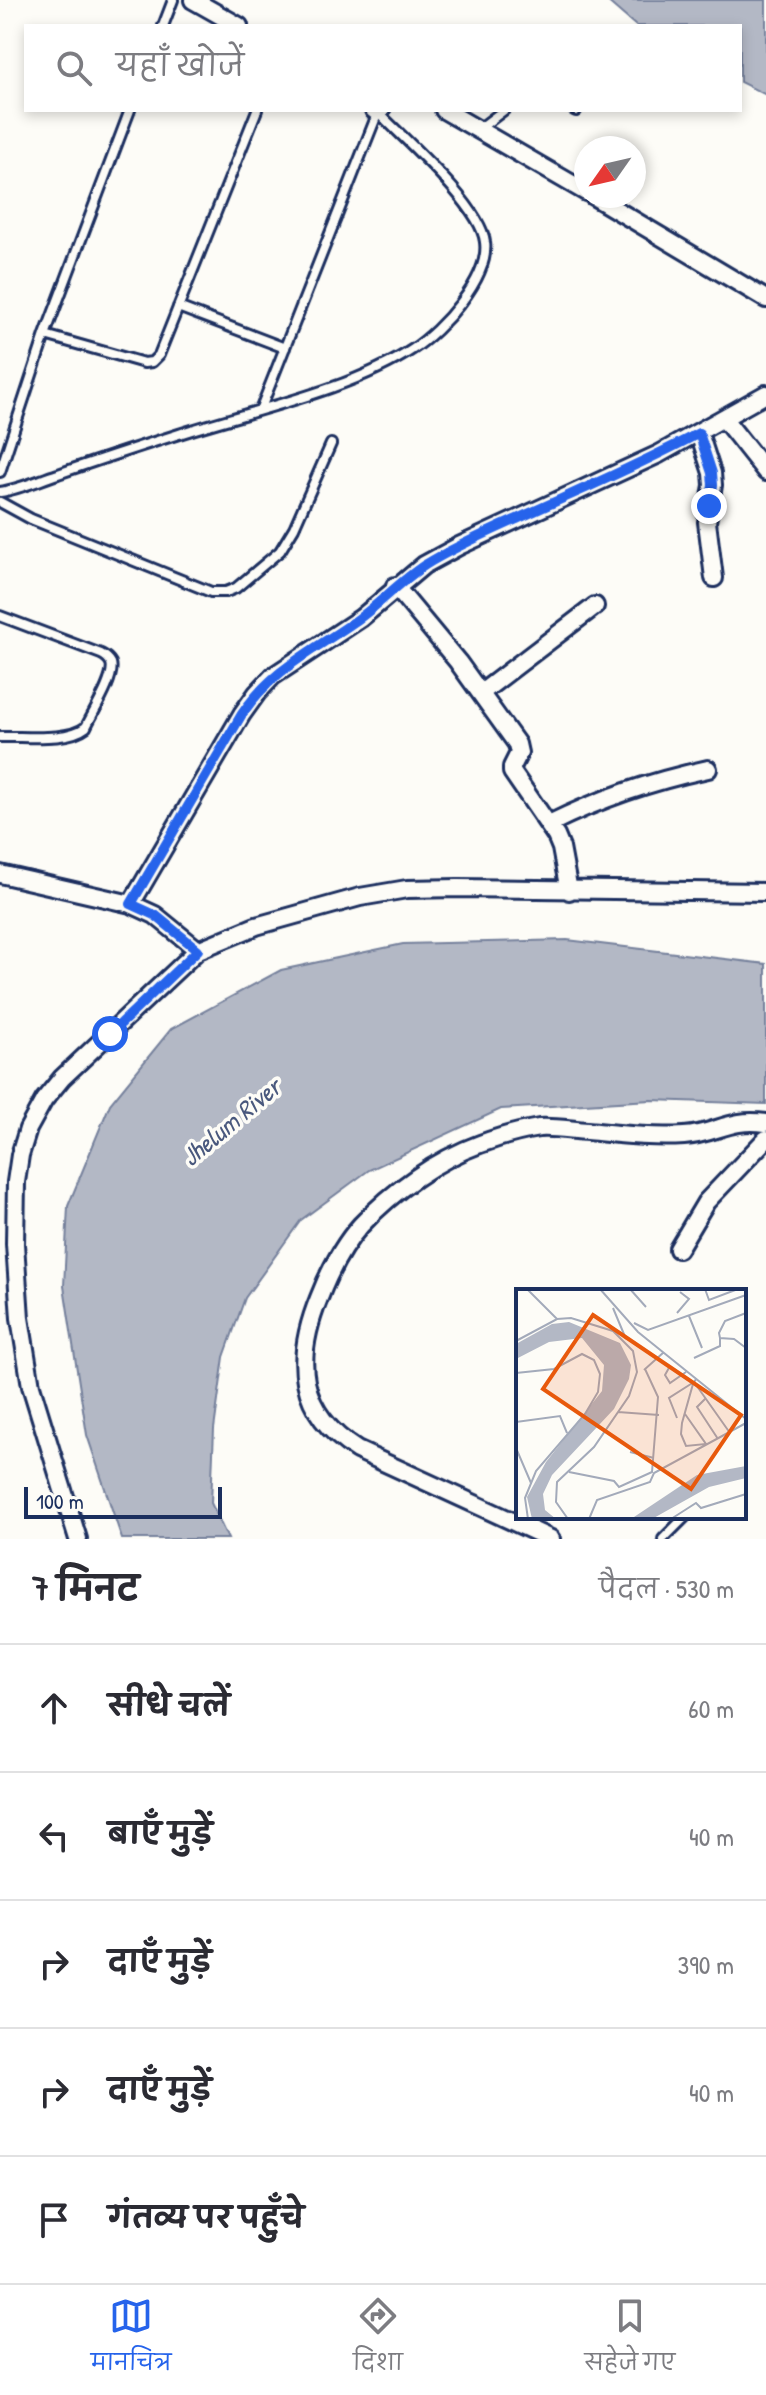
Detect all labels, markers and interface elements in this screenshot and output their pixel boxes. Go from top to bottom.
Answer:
search box [24,24,742,112]
text: यहाँ खोजें [116,45,244,85]
icon: search [52,46,96,90]
north arrow [574,136,646,208]
route end [691,488,727,524]
route start [92,1016,128,1052]
water label: Jhelum River [173,1068,290,1174]
inset map [516,1289,746,1519]
scale bar [24,1483,222,1519]
text: 100 m [36,1486,84,1516]
text: 7 मिनट [32,1565,139,1611]
text: पैदल · 530 m [599,1571,734,1606]
text: सीधे चलें [108,1685,230,1725]
icon: ahead [32,1686,76,1730]
text: 60 m [688,1691,734,1726]
text: बाएँ मुड़ें [108,1813,213,1853]
icon: left [32,1814,76,1858]
text: 40 m [689,1819,734,1854]
text: दाएँ मुड़ें [108,1941,212,1981]
icon: right [32,1942,76,1986]
text: 390 m [678,1947,734,1982]
text: दाएँ मुड़ें [108,2069,212,2109]
icon: right [32,2070,76,2114]
text: 40 m [689,2075,734,2110]
text: गंतव्य पर पहुँचे [108,2197,304,2237]
icon: arrive [32,2198,76,2242]
tab: मानचित्र [91,2294,171,2387]
tab: दिशा [353,2294,403,2387]
tab: सहेजे गए [584,2294,675,2387]

